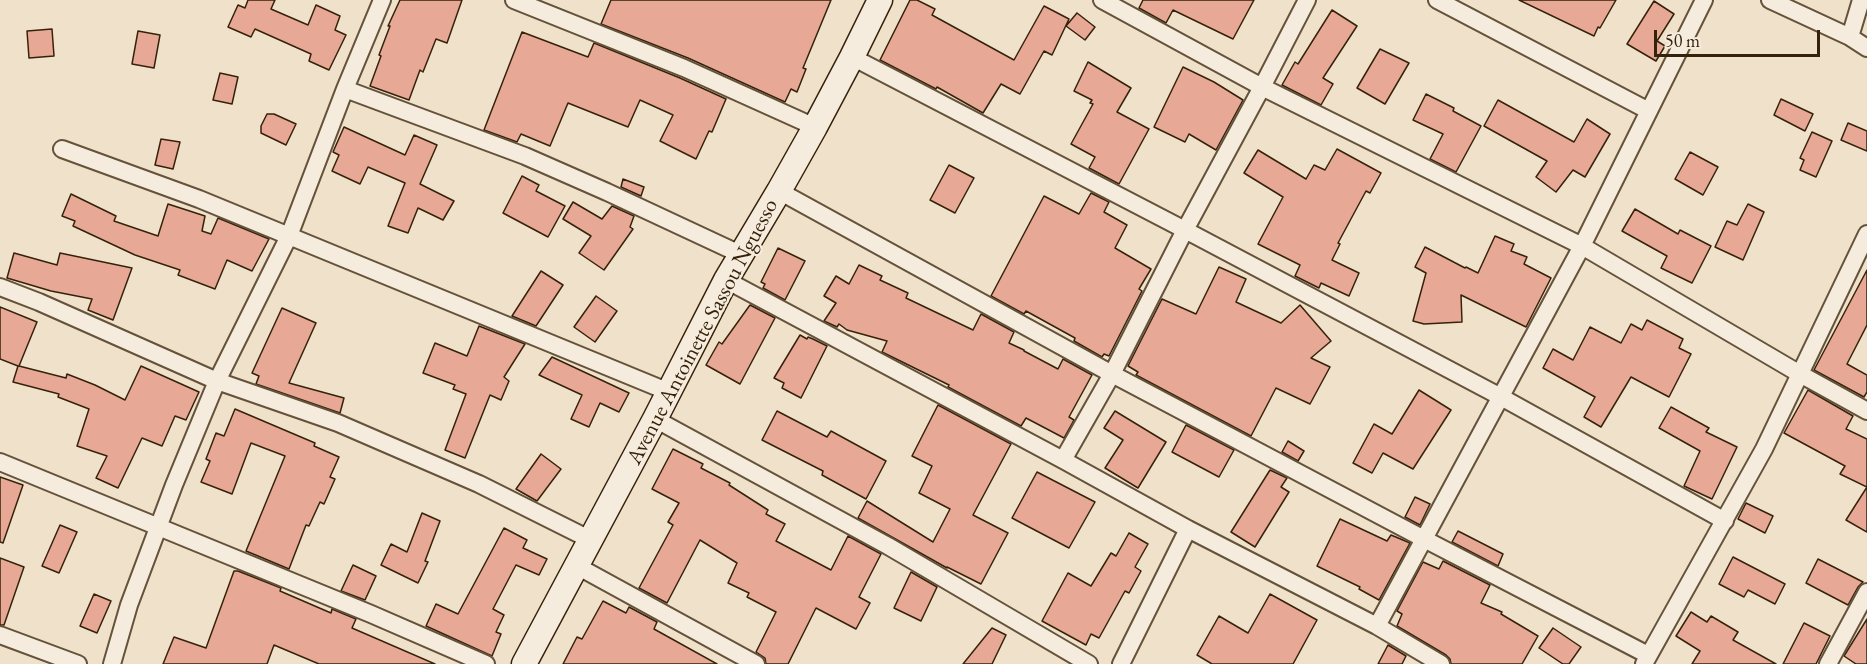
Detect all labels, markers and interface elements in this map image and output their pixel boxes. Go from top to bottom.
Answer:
scale bar [1657,18,1824,56]
text: 50 m [1665,29,1700,52]
street label: Avenue Antoinette Sassou Nguesso [622,195,784,469]

